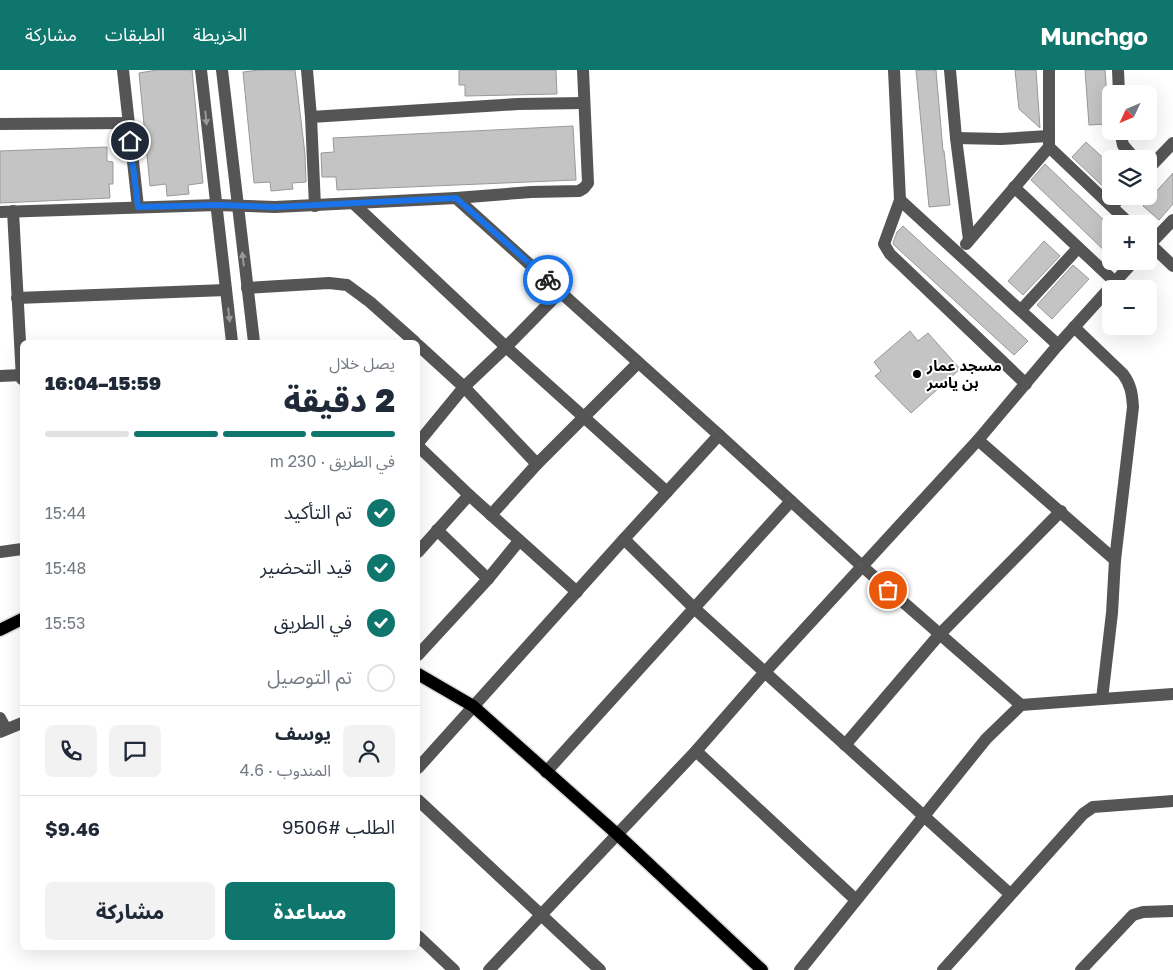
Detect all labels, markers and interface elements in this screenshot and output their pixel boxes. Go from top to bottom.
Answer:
text: Munchgo [1040,21,1148,50]
text: مشاركة [25,23,77,45]
text: الطبقات [105,23,165,45]
text: الخريطة [193,23,247,45]
north arrow [1102,85,1158,140]
map controls [1102,85,1157,335]
one-way arrow [202,111,210,127]
pin [109,120,151,162]
icon: home [116,127,144,155]
button: layers [1102,150,1157,205]
button: + [1102,215,1157,270]
one-way arrow [239,251,247,267]
courier [523,255,573,305]
icon: bike [534,266,562,294]
button: − [1102,280,1157,335]
one-way arrow [225,307,233,323]
text: يصل خلال [329,353,395,373]
place label: مسجد عمار بن ياسر [926,356,1002,392]
marker: مسجد عمار بن ياسر [911,368,923,380]
text: 15:59–16:04 [45,371,161,394]
text: 2 دقيقة [284,381,395,419]
text: في الطريق · 230 m [270,451,395,471]
icon: check [367,499,395,527]
text: تم التأكيد [284,500,352,523]
text: 15:44 [45,503,86,523]
icon: check [367,554,395,582]
text: قيد التحضير [260,555,352,578]
text: 15:48 [45,558,86,578]
pin [867,569,909,611]
icon: bag [874,576,902,604]
icon: check [367,609,395,637]
text: في الطريق [274,610,352,633]
text: 15:53 [45,613,85,633]
text: تم التوصيل [267,665,352,688]
text: يوسف [275,721,331,744]
button: phone [45,725,97,777]
button: chat [109,725,161,777]
button: person [343,725,395,777]
text: المندوب · 4.6 [240,760,331,780]
text: الطلب #9506 [282,815,395,838]
text: $9.46 [45,817,100,840]
button: مشاركة [45,882,215,940]
button: مساعدة [225,882,395,940]

